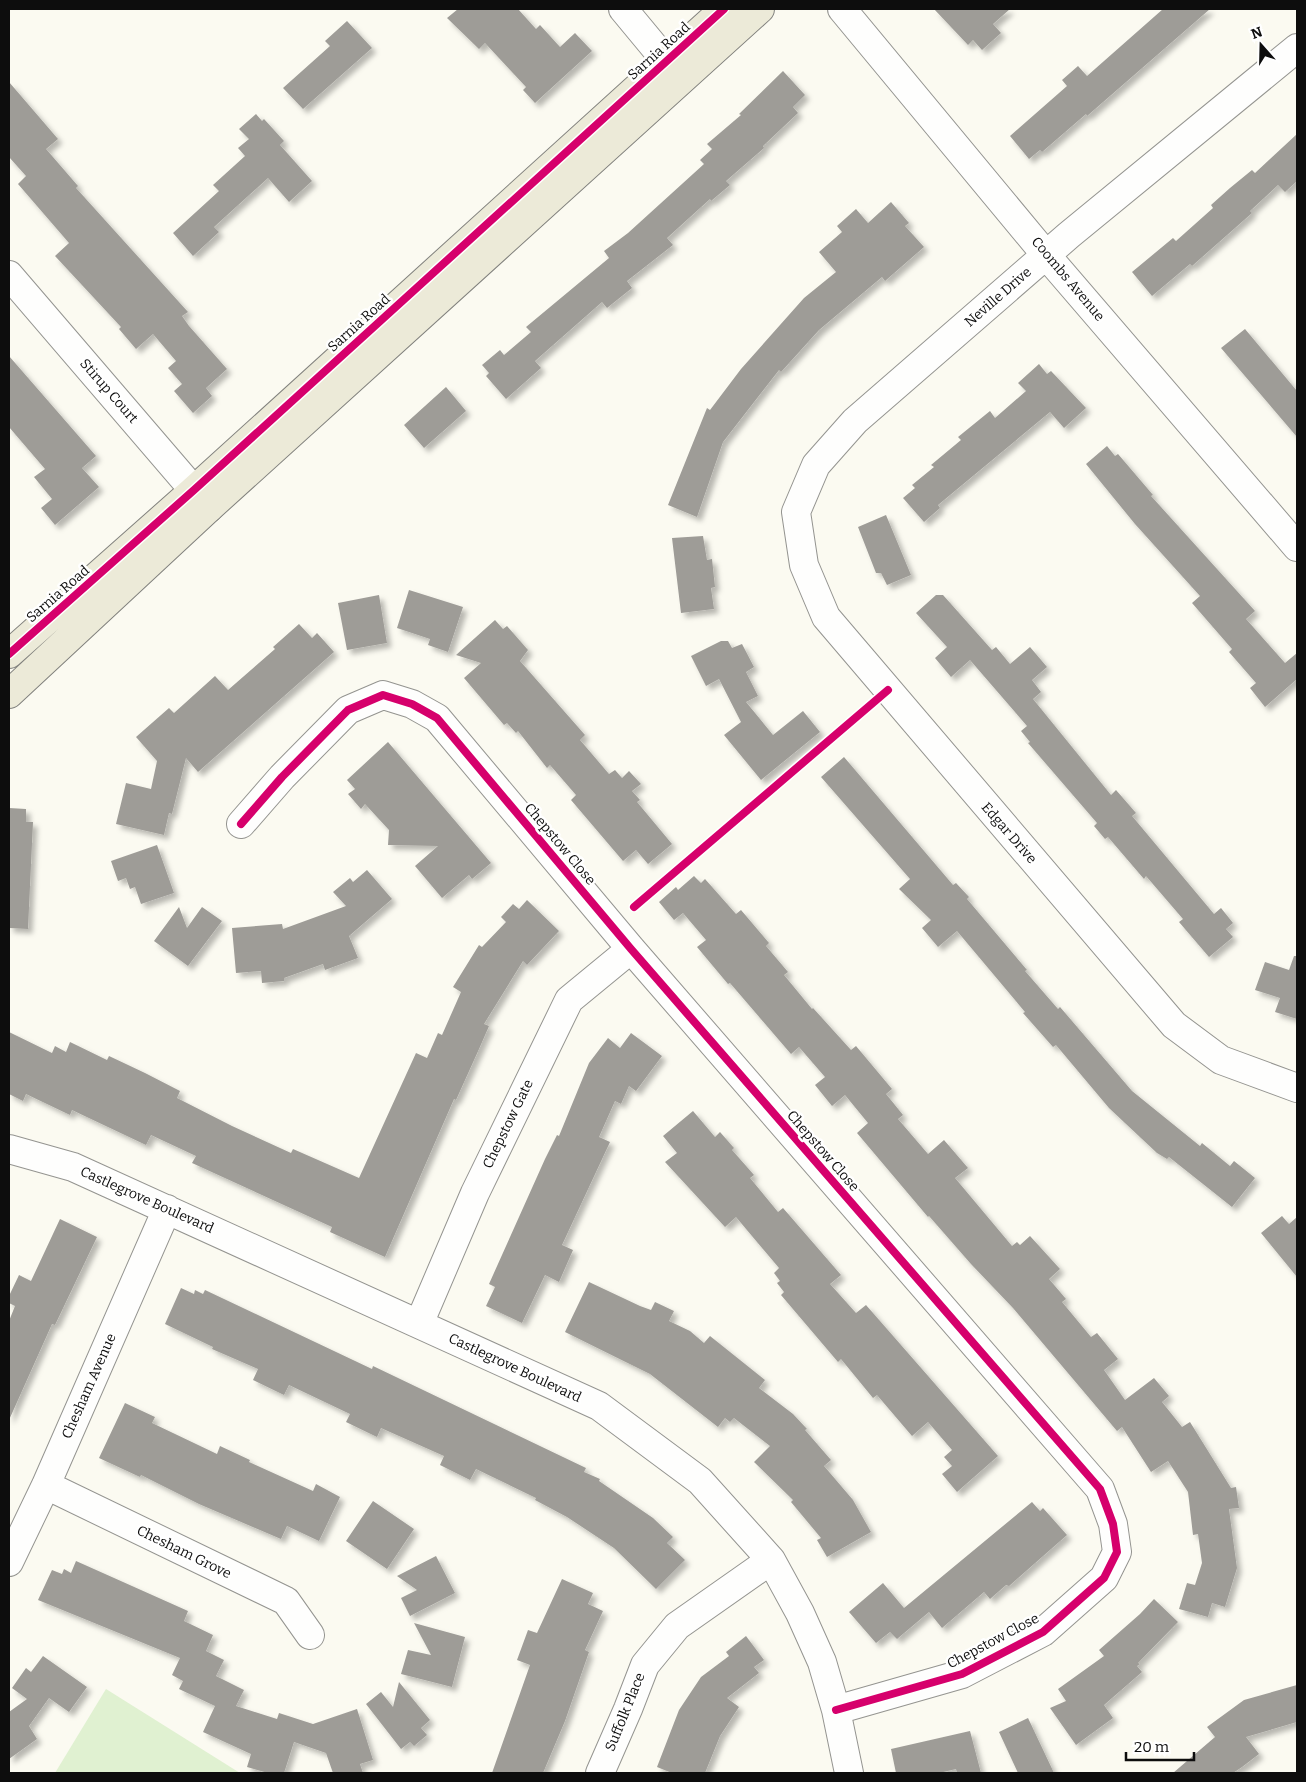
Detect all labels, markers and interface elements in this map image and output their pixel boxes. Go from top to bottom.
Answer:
street label: Sarnia Road [624,19,694,83]
north arrow [1236,20,1286,70]
text: N [1249,23,1265,43]
street label: Coombs Avenue [1028,233,1108,325]
street label: Neville Drive [961,263,1035,331]
street label: Sarnia Road [324,291,394,355]
street label: Stirup Court [76,355,142,427]
street label: Sarnia Road [23,562,93,626]
street label: Edgar Drive [978,799,1040,867]
street label: Chepstow Close [521,800,599,888]
street label: Chepstow Gate [479,1077,537,1171]
street label: Chepstow Close [783,1107,863,1195]
street label: Castlegrove Boulevard [78,1163,216,1237]
street label: Castlegrove Boulevard [446,1330,584,1406]
street label: Chesham Avenue [58,1331,120,1441]
street label: Chesham Grove [134,1522,234,1582]
street label: Chepstow Close [944,1610,1042,1672]
street label: Suffolk Place [602,1670,648,1754]
scale bar [1126,1730,1194,1762]
text: 20 m [1134,1738,1170,1756]

